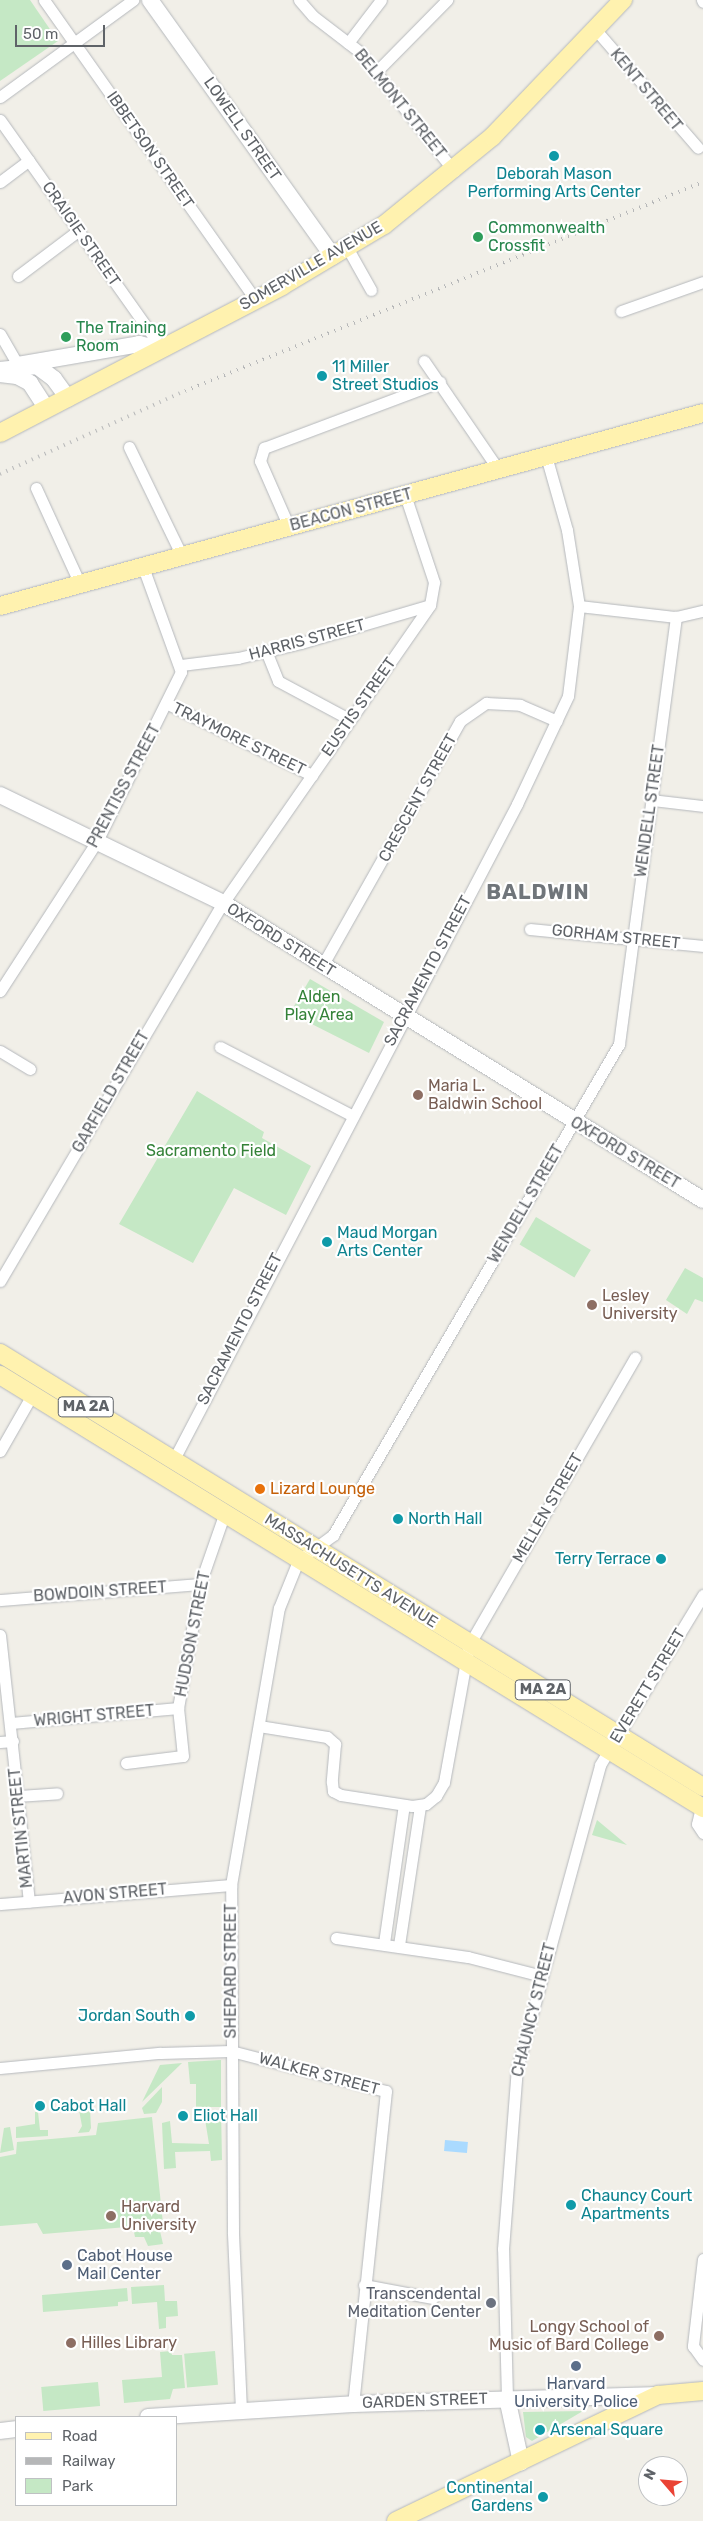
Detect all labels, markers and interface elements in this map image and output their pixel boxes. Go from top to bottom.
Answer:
scale bar [18,15,108,47]
text: 50 m [23,25,58,43]
street label: BELMONT STREET [350,45,450,163]
street label: KENT STREET [606,45,686,135]
street label: LOWELL STREET [199,73,285,185]
street label: IBBETSON STREET [102,88,198,212]
marker: Deborah Mason Performing Arts Center [548,150,560,162]
place label: Deborah Mason Performing Arts Center [467,164,641,202]
street label: CRAIGIE STREET [38,178,124,290]
street label: SOMERVILLE AVENUE [236,217,386,315]
place label: Commonwealth Crossfit [488,218,605,256]
marker: Commonwealth Crossfit [472,231,484,243]
place label: The Training Room [76,318,167,356]
marker: The Training Room [60,331,72,343]
place label: 11 Miller Street Studios [332,357,439,395]
marker: 11 Miller Street Studios [316,370,328,382]
street label: BEACON STREET [288,484,414,536]
street label: HARRIS STREET [247,615,367,665]
street label: EUSTIS STREET [318,654,400,760]
street label: TRAYMORE STREET [169,698,309,780]
street label: PRENTISS STREET [83,721,165,851]
street label: CRESCENT STREET [375,731,461,865]
street label: WENDELL STREET [631,743,669,879]
district label: BALDWIN [485,879,591,905]
street label: SACRAMENTO STREET [380,892,476,1050]
street label: OXFORD STREET [223,899,339,981]
street label: GORHAM STREET [551,921,681,953]
park label: Alden Play Area [284,987,354,1025]
street label: GARFIELD STREET [68,1028,154,1156]
place label: Maria L. Baldwin School [428,1076,542,1114]
marker: Maria L. Baldwin School [412,1089,424,1101]
street label: OXFORD STREET [567,1113,683,1193]
park label: Sacramento Field [146,1141,276,1161]
street label: WENDELL STREET [484,1141,568,1267]
place label: Maud Morgan Arts Center [337,1223,437,1261]
marker: Maud Morgan Arts Center [321,1236,333,1248]
street label: SACRAMENTO STREET [193,1250,287,1408]
place label: Lesley University [602,1286,678,1324]
marker: Lesley University [586,1299,598,1311]
road number: MA 2A [57,1394,115,1420]
street label: MELLEN STREET [509,1450,587,1566]
place label: Lizard Lounge [270,1479,375,1499]
marker: Lizard Lounge [254,1483,266,1495]
place label: North Hall [408,1509,482,1529]
street label: MASSACHUSETTS AVENUE [261,1510,441,1632]
marker: North Hall [392,1513,404,1525]
place label: Terry Terrace [554,1549,651,1569]
marker: Terry Terrace [655,1553,667,1565]
street label: HUDSON STREET [171,1569,215,1699]
street label: BOWDOIN STREET [33,1578,167,1606]
street label: EVERETT STREET [606,1625,690,1747]
road number: MA 2A [514,1678,572,1702]
street label: WRIGHT STREET [33,1701,155,1731]
street label: MARTIN STREET [5,1767,37,1889]
street label: AVON STREET [62,1880,168,1908]
street label: SHEPARD STREET [221,1903,241,2039]
street label: CHAUNCY STREET [508,1941,560,2079]
place label: Jordan South [78,2006,180,2026]
marker: Jordan South [184,2010,196,2022]
street label: WALKER STREET [257,2049,381,2099]
place label: Cabot Hall [50,2096,126,2116]
marker: Cabot Hall [34,2100,46,2112]
place label: Eliot Hall [193,2106,258,2126]
marker: Eliot Hall [177,2110,189,2122]
place label: Chauncy Court Apartments [581,2186,693,2224]
place label: Harvard University [121,2197,197,2235]
marker: Chauncy Court Apartments [565,2199,577,2211]
marker: Harvard University [105,2210,117,2222]
place label: Cabot House Mail Center [77,2246,173,2284]
marker: Cabot House Mail Center [61,2259,73,2271]
place label: Transcendental Meditation Center [348,2284,481,2322]
marker: Transcendental Meditation Center [485,2297,497,2309]
place label: Longy School of Music of Bard College [489,2317,649,2355]
marker: Longy School of Music of Bard College [653,2330,665,2342]
place label: Hilles Library [81,2333,177,2353]
marker: Hilles Library [65,2337,77,2349]
marker: Harvard University Police [570,2360,582,2372]
place label: Harvard University Police [514,2374,638,2412]
street label: GARDEN STREET [362,2389,488,2413]
legend [15,2416,178,2506]
place label: Arsenal Square [550,2420,663,2440]
marker: Arsenal Square [534,2424,546,2436]
text: Road [62,2427,98,2445]
text: Railway [62,2452,116,2470]
north arrow [638,2456,688,2506]
text: N [640,2466,660,2483]
text: Park [62,2477,93,2495]
place label: Continental Gardens [446,2478,533,2516]
marker: Continental Gardens [537,2491,549,2503]

